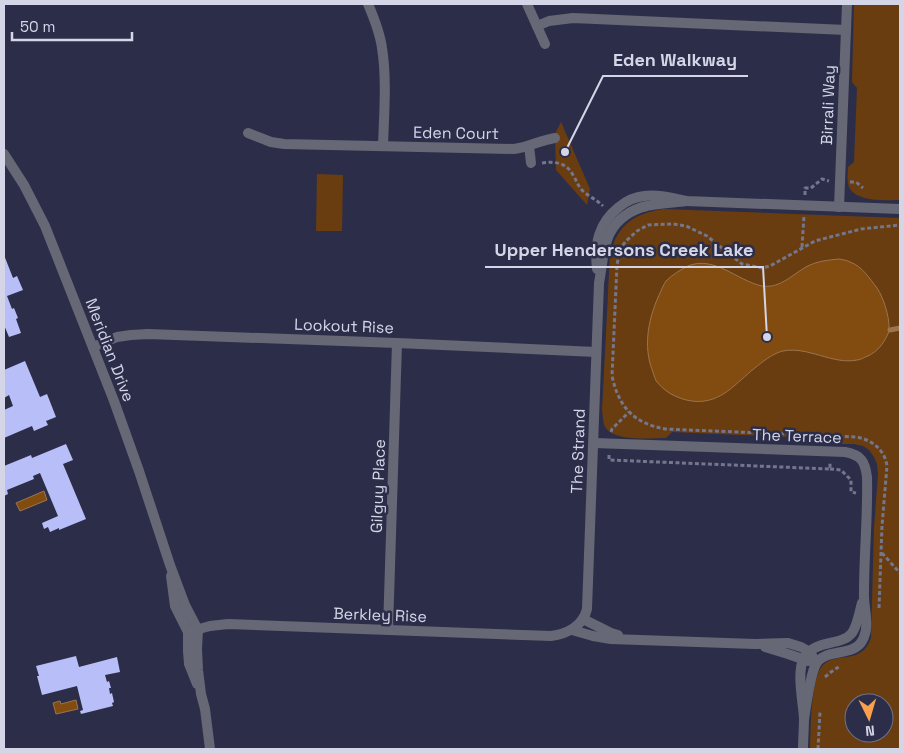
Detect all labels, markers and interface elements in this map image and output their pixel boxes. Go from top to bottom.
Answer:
scale bar [12,10,132,42]
text: 50 m [20,17,55,36]
callout: Eden Walkway [603,43,748,76]
text: Eden Walkway [613,48,737,71]
street label: Birrali Way [816,65,840,145]
street label: Eden Court [413,122,499,144]
callout: Upper Hendersons Creek Lake [485,234,763,267]
text: Upper Hendersons Creek Lake [495,238,753,261]
street label: Meridian Drive [81,295,139,405]
street label: Lookout Rise [294,314,394,338]
street label: The Strand [566,408,590,494]
street label: The Terrace [752,424,842,448]
street label: Gilguy Place [366,439,390,533]
street label: Berkley Rise [333,603,427,627]
north arrow [844,693,894,743]
text: N [865,722,876,740]

